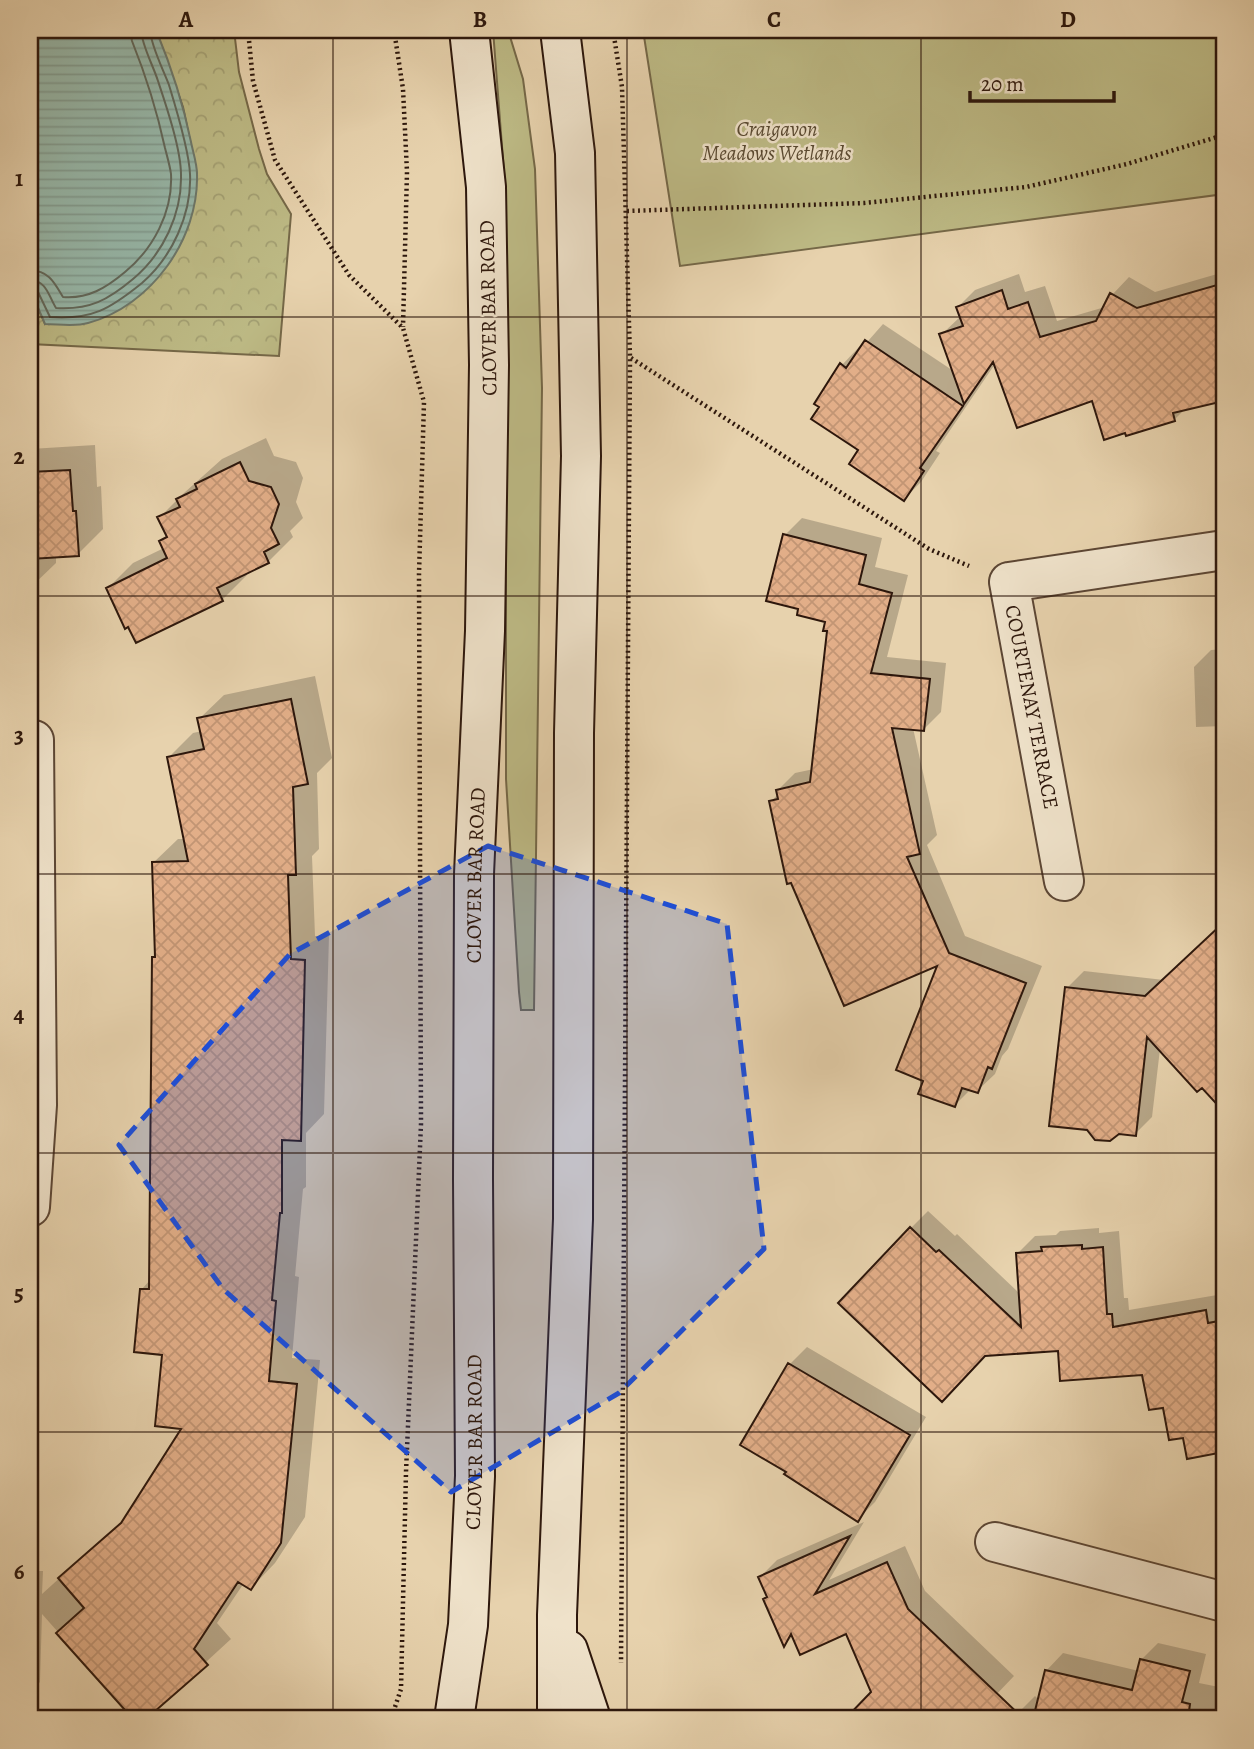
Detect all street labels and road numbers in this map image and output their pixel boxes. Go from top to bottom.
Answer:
street label: CLOVER BAR ROAD [472,220,504,396]
street label: COURTENAY TERRACE [998,603,1066,811]
street label: CLOVER BAR ROAD [460,787,492,963]
street label: CLOVER BAR ROAD [458,1354,489,1531]

